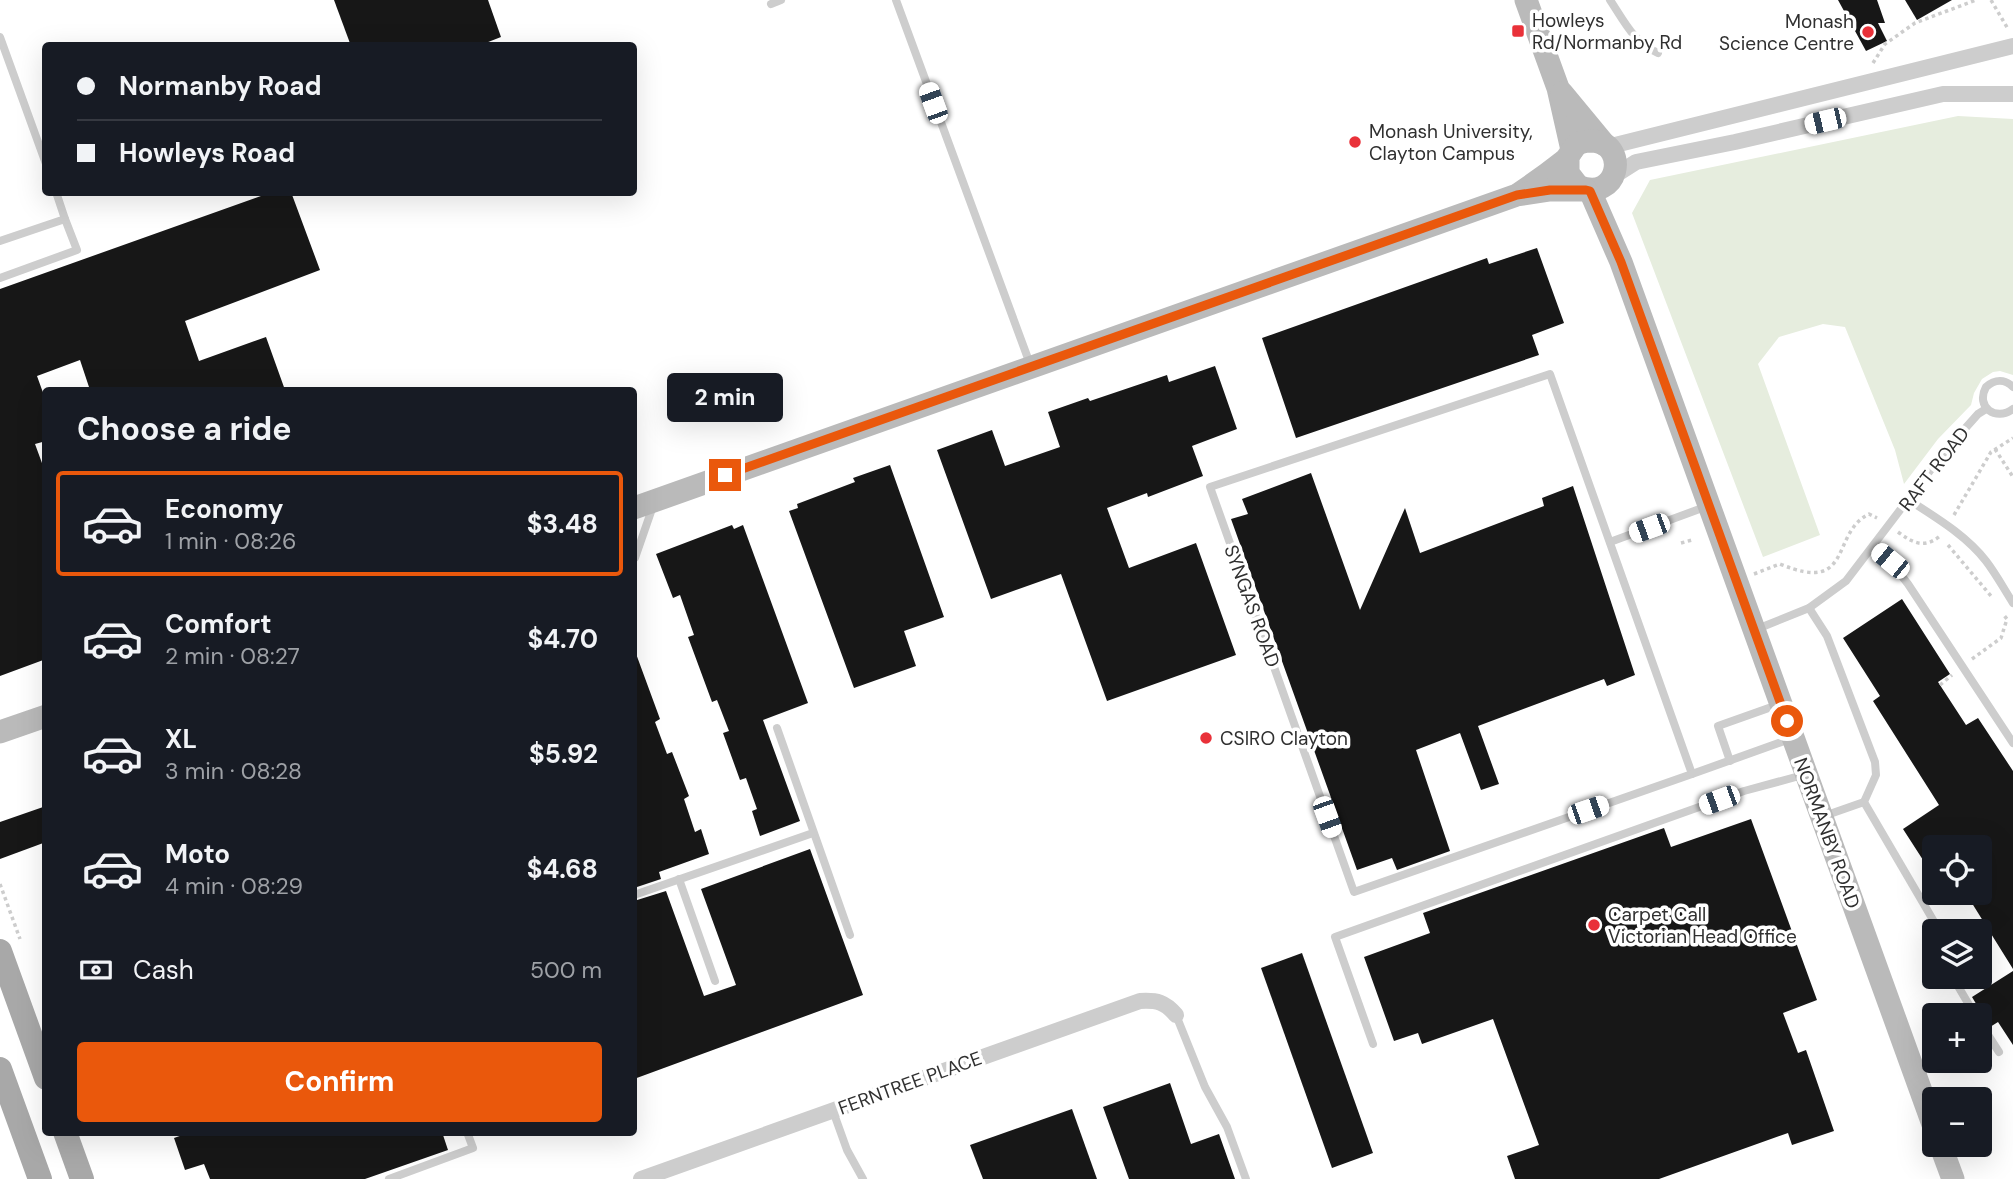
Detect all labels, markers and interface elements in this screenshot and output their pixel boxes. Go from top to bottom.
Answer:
place label: Howleys Rd/Normanby Rd [1532,8,1682,55]
place label: Monash Science Centre [1719,9,1854,56]
marker: Howleys Rd/Normanby Rd [1510,23,1526,39]
marker: Monash Science Centre [1860,24,1876,40]
text: Normanby Road [119,69,322,103]
car [916,80,951,126]
car [1803,106,1848,136]
place label: Monash University, Clayton Campus [1369,119,1533,166]
marker: Monash University, Clayton Campus [1347,134,1363,150]
text: Howleys Road [119,136,295,170]
callout: 2 min [667,374,783,422]
text: 2 min [695,382,755,412]
text: Choose a ride [77,408,292,450]
street label: RAFT ROAD [1893,422,1975,516]
route end [709,459,741,491]
icon: car [81,492,144,555]
text: Economy [165,492,283,526]
text: $3.48 [527,507,598,541]
car [1626,511,1673,545]
text: 1 min · 08:26 [165,526,296,556]
car [1868,540,1913,582]
street label: SYNGAS ROAD [1218,541,1286,671]
icon: car [81,607,144,670]
text: Comfort [165,607,271,641]
text: $4.70 [528,622,598,656]
text: 2 min · 08:27 [165,641,300,671]
route start [1771,705,1803,737]
icon: car [81,722,144,785]
text: XL [165,722,197,756]
place label: CSIRO Clayton [1220,726,1348,751]
marker: CSIRO Clayton [1198,730,1214,746]
text: $5.92 [529,737,598,771]
street label: NORMANBY ROAD [1788,754,1866,912]
text: 3 min · 08:28 [165,756,302,786]
car [1696,783,1743,817]
car [1565,793,1612,827]
car [1310,794,1345,840]
map controls [1922,835,1992,1157]
button: locate [1922,835,1992,905]
icon: car [81,837,144,900]
text: Moto [165,837,230,871]
text: $4.68 [527,852,598,886]
text: 4 min · 08:29 [165,871,303,901]
place label: Carpet Call Victorian Head Office [1608,902,1797,949]
marker: Carpet Call Victorian Head Office [1586,917,1602,933]
button: layers [1922,919,1992,989]
icon: cash [77,951,115,989]
text: Cash [133,953,194,987]
text: 500 m [530,955,602,985]
button: + [1922,1003,1992,1073]
button: Confirm [77,1042,602,1122]
street label: FERNTREE PLACE [835,1045,985,1121]
button: − [1922,1087,1992,1157]

